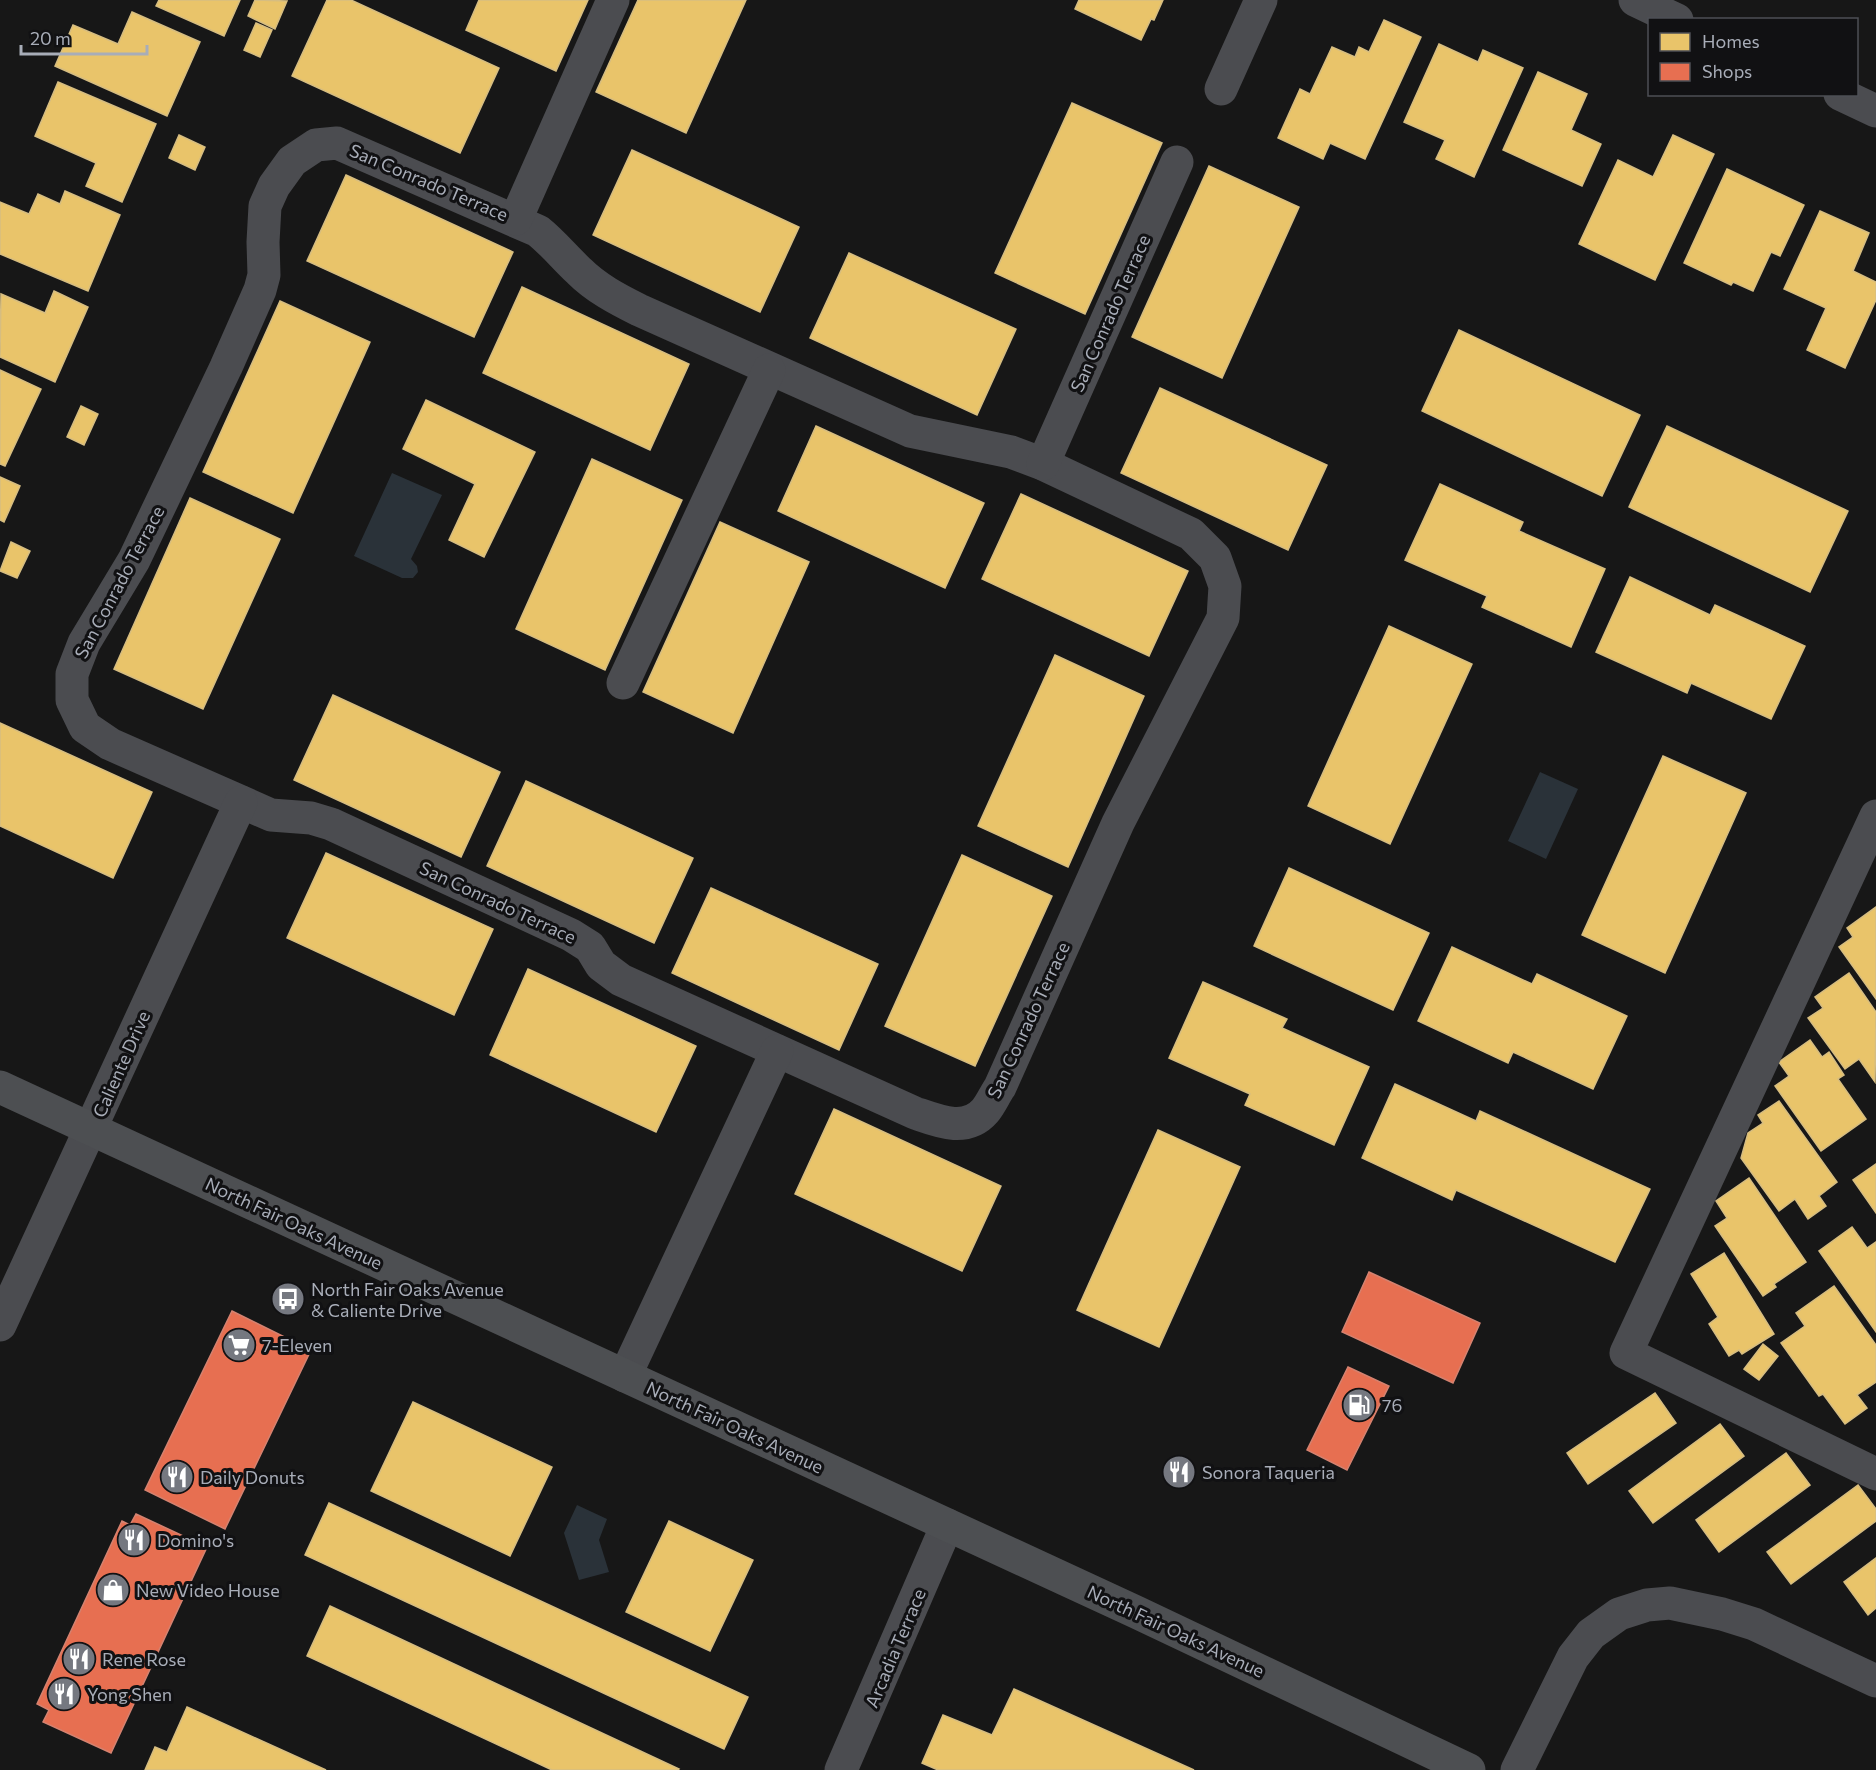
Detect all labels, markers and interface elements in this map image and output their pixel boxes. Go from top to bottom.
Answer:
scale bar [21,18,147,56]
legend [1648,18,1858,96]
text: 20 m [30,27,71,49]
text: Homes [1702,30,1760,52]
text: Shops [1702,60,1752,82]
street label: San Conrado Terrace [347,139,511,225]
street label: San Conrado Terrace [1065,231,1155,395]
street label: San Conrado Terrace [69,502,169,662]
street label: San Conrado Terrace [416,856,580,948]
street label: San Conrado Terrace [982,938,1074,1102]
street label: Caliente Drive [88,1007,154,1121]
street label: North Fair Oaks Avenue [202,1172,386,1274]
place label: North Fair Oaks Avenue & Caliente Drive [311,1278,504,1321]
bus stop icon: North Fair Oaks Avenue & Caliente Drive [270,1281,306,1317]
supermarket icon: 7-Eleven [221,1327,257,1363]
place label: 7-Eleven [262,1334,332,1356]
street label: North Fair Oaks Avenue [643,1376,827,1478]
fuel station icon: 76 [1341,1387,1377,1423]
place label: 76 [1382,1394,1402,1416]
restaurant icon: Sonora Taqueria [1161,1454,1197,1490]
restaurant icon: Daily Donuts [159,1459,195,1495]
place label: Sonora Taqueria [1202,1461,1335,1483]
place label: Daily Donuts [200,1466,305,1488]
restaurant icon: Domino's [116,1522,152,1558]
place label: Domino's [157,1529,234,1551]
shop icon: New Video House [95,1572,131,1608]
place label: New Video House [136,1579,280,1601]
street label: North Fair Oaks Avenue [1084,1580,1268,1682]
street label: Arcadia Terrace [860,1585,930,1711]
restaurant icon: Rene Rose [61,1641,97,1677]
place label: Rene Rose [102,1648,186,1670]
restaurant icon: Yong Shen [46,1676,82,1712]
place label: Yong Shen [87,1683,172,1705]

